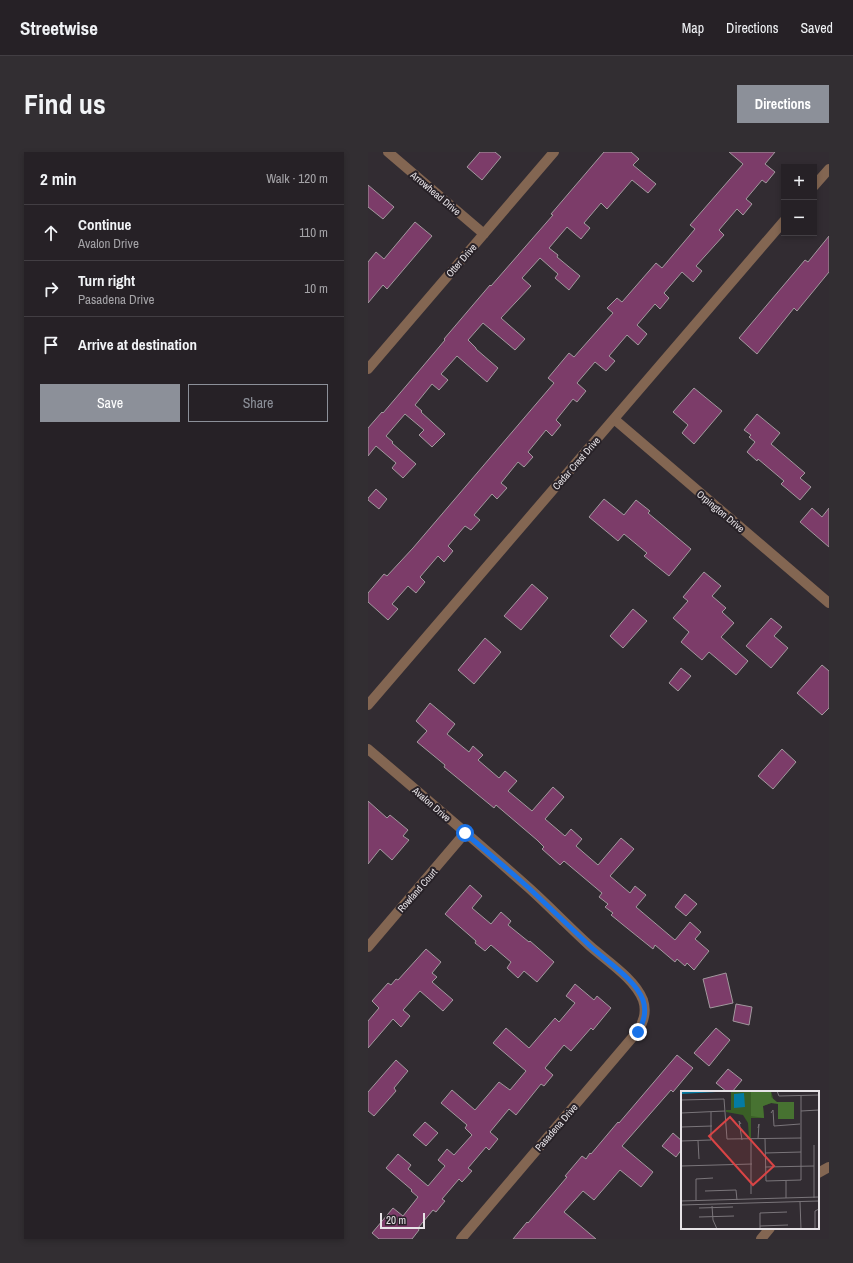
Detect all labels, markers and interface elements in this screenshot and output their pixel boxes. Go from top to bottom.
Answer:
text: Streetwise [20,15,98,41]
text: Map [682,19,704,37]
text: Directions [726,19,778,37]
text: Saved [800,19,833,37]
text: Find us [24,85,106,123]
button: Directions [737,85,829,123]
map controls [781,164,817,236]
button: + [781,164,817,200]
text: 2 min [40,167,76,190]
street label: Arrowhead Drive [407,168,464,218]
text: Walk · 120 m [266,170,328,187]
button: − [781,200,817,236]
text: Continue [78,214,131,235]
icon: ahead [40,222,62,244]
text: 110 m [299,224,328,241]
text: Avalon Drive [78,235,139,252]
street label: Otter Drive [443,241,480,280]
text: Turn right [78,270,135,291]
icon: right [40,278,62,300]
text: 10 m [304,280,328,297]
text: Pasadena Drive [78,291,154,308]
icon: arrive [40,334,62,356]
text: Arrive at destination [78,334,197,355]
button: Save [40,384,180,422]
button: Share [188,384,328,422]
street label: Cedar Crest Drive [550,434,603,493]
street label: Orpington Drive [694,488,748,535]
street label: Avalon Drive [409,783,454,825]
route start [456,824,474,842]
street label: Rowland Court [395,865,441,915]
route end [629,1023,647,1041]
inset map [681,1091,819,1229]
street label: Pasadena Drive [532,1101,581,1154]
scale bar [380,1211,425,1230]
text: 20 m [386,1213,406,1227]

